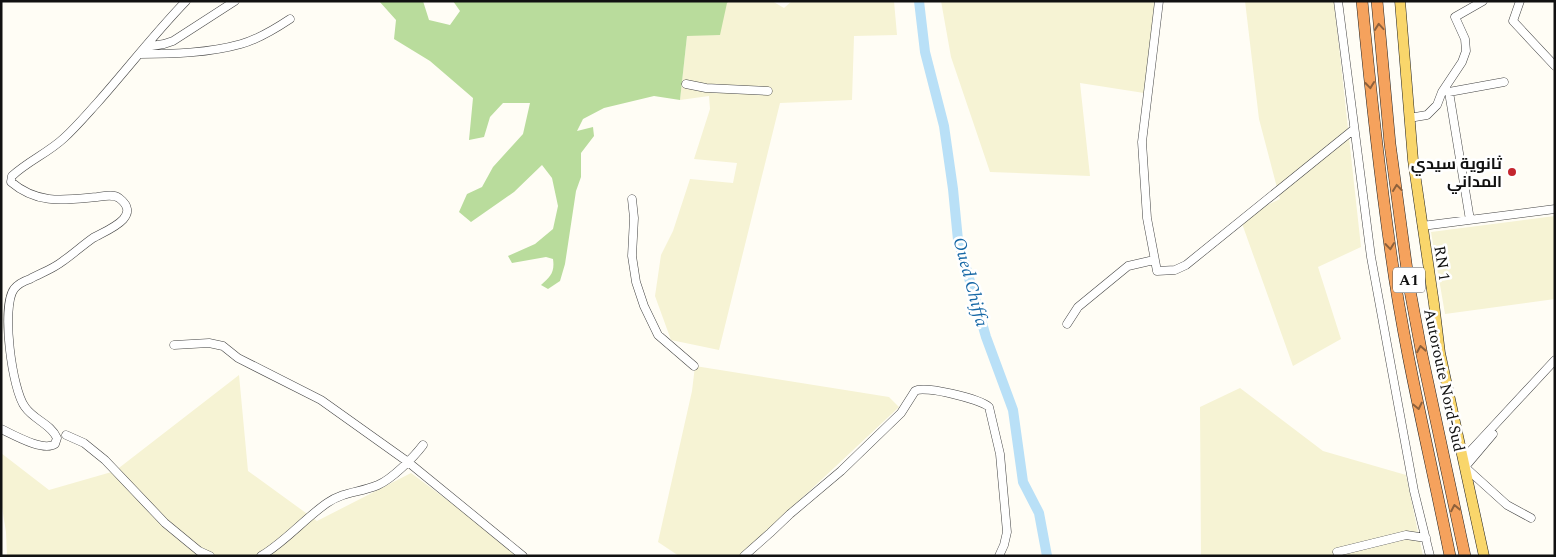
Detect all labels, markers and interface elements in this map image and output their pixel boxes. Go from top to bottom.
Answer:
one-way arrow [1374,23,1385,31]
one-way arrow [1365,81,1376,89]
place label: ثانوية سيدي المداني [1411,152,1503,194]
marker: ثانوية سيدي المداني [1506,166,1518,178]
one-way arrow [1392,184,1403,192]
water label: Oued Chiffa [946,234,995,330]
one-way arrow [1384,242,1395,250]
street label: RN 1 [1427,244,1457,283]
road number: A1 [1393,268,1425,292]
street label: Autoroute Nord-Sud [1417,307,1471,454]
one-way arrow [1417,345,1427,353]
one-way arrow [1413,401,1423,410]
one-way arrow [1450,504,1460,512]

